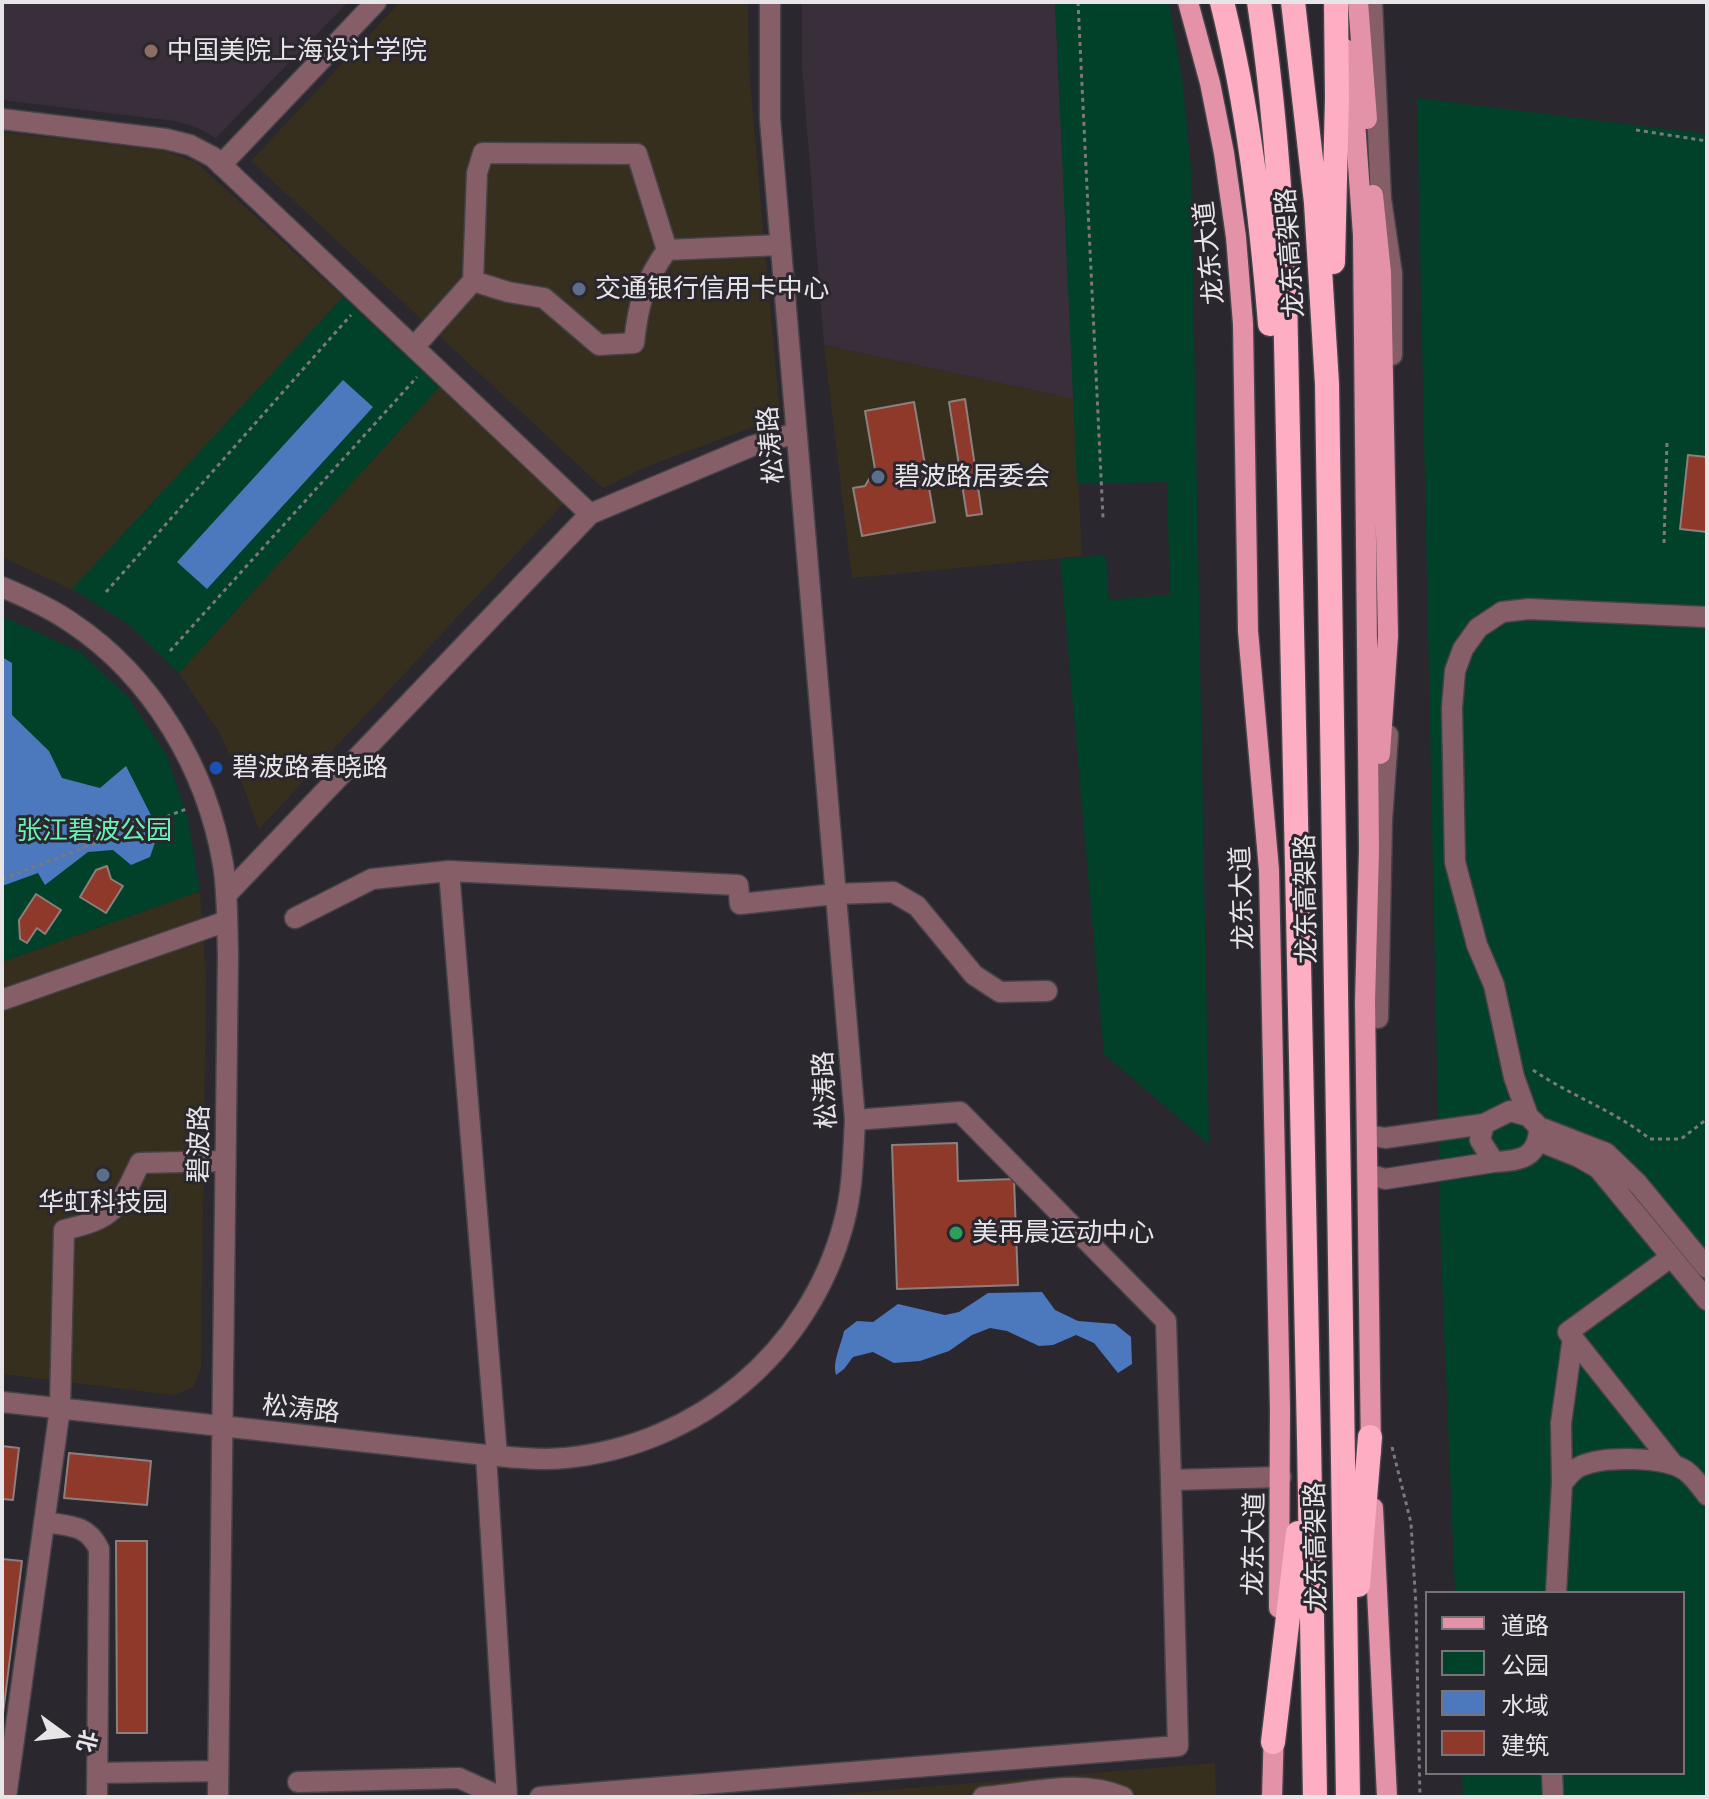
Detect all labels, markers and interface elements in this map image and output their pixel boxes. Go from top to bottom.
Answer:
place label: 中国美院上海设计学院 [167,35,427,67]
marker: 中国美院上海设计学院 [142,42,160,60]
street label: 龙东高架路 [1270,187,1310,319]
street label: 龙东大道 [1188,200,1230,306]
place label: 交通银行信用卡中心 [595,273,829,305]
marker: 交通银行信用卡中心 [570,280,588,298]
street label: 松涛路 [752,405,790,485]
place label: 碧波路居委会 [894,461,1050,493]
marker: 碧波路居委会 [869,468,887,486]
place label: 碧波路春晓路 [232,752,388,784]
marker: 碧波路春晓路 [207,759,225,777]
park label: 张江碧波公园 [16,815,172,847]
street label: 龙东高架路 [1289,834,1323,964]
street label: 龙东大道 [1225,845,1259,951]
street label: 松涛路 [807,1050,843,1130]
street label: 碧波路 [183,1105,215,1183]
marker: 华虹科技园 [94,1166,112,1184]
place label: 华虹科技园 [38,1187,168,1219]
place label: 美再晨运动中心 [972,1217,1154,1249]
marker: 美再晨运动中心 [947,1224,965,1242]
street label: 松涛路 [261,1389,341,1429]
street label: 龙东高架路 [1299,1482,1333,1612]
street label: 龙东大道 [1237,1492,1271,1596]
legend [1425,1591,1685,1775]
text: 道路 [1501,1610,1549,1639]
text: 公园 [1501,1650,1549,1679]
text: 水域 [1501,1690,1549,1719]
north arrow [24,1695,104,1775]
text: 北 [72,1727,104,1755]
text: 建筑 [1501,1730,1549,1759]

